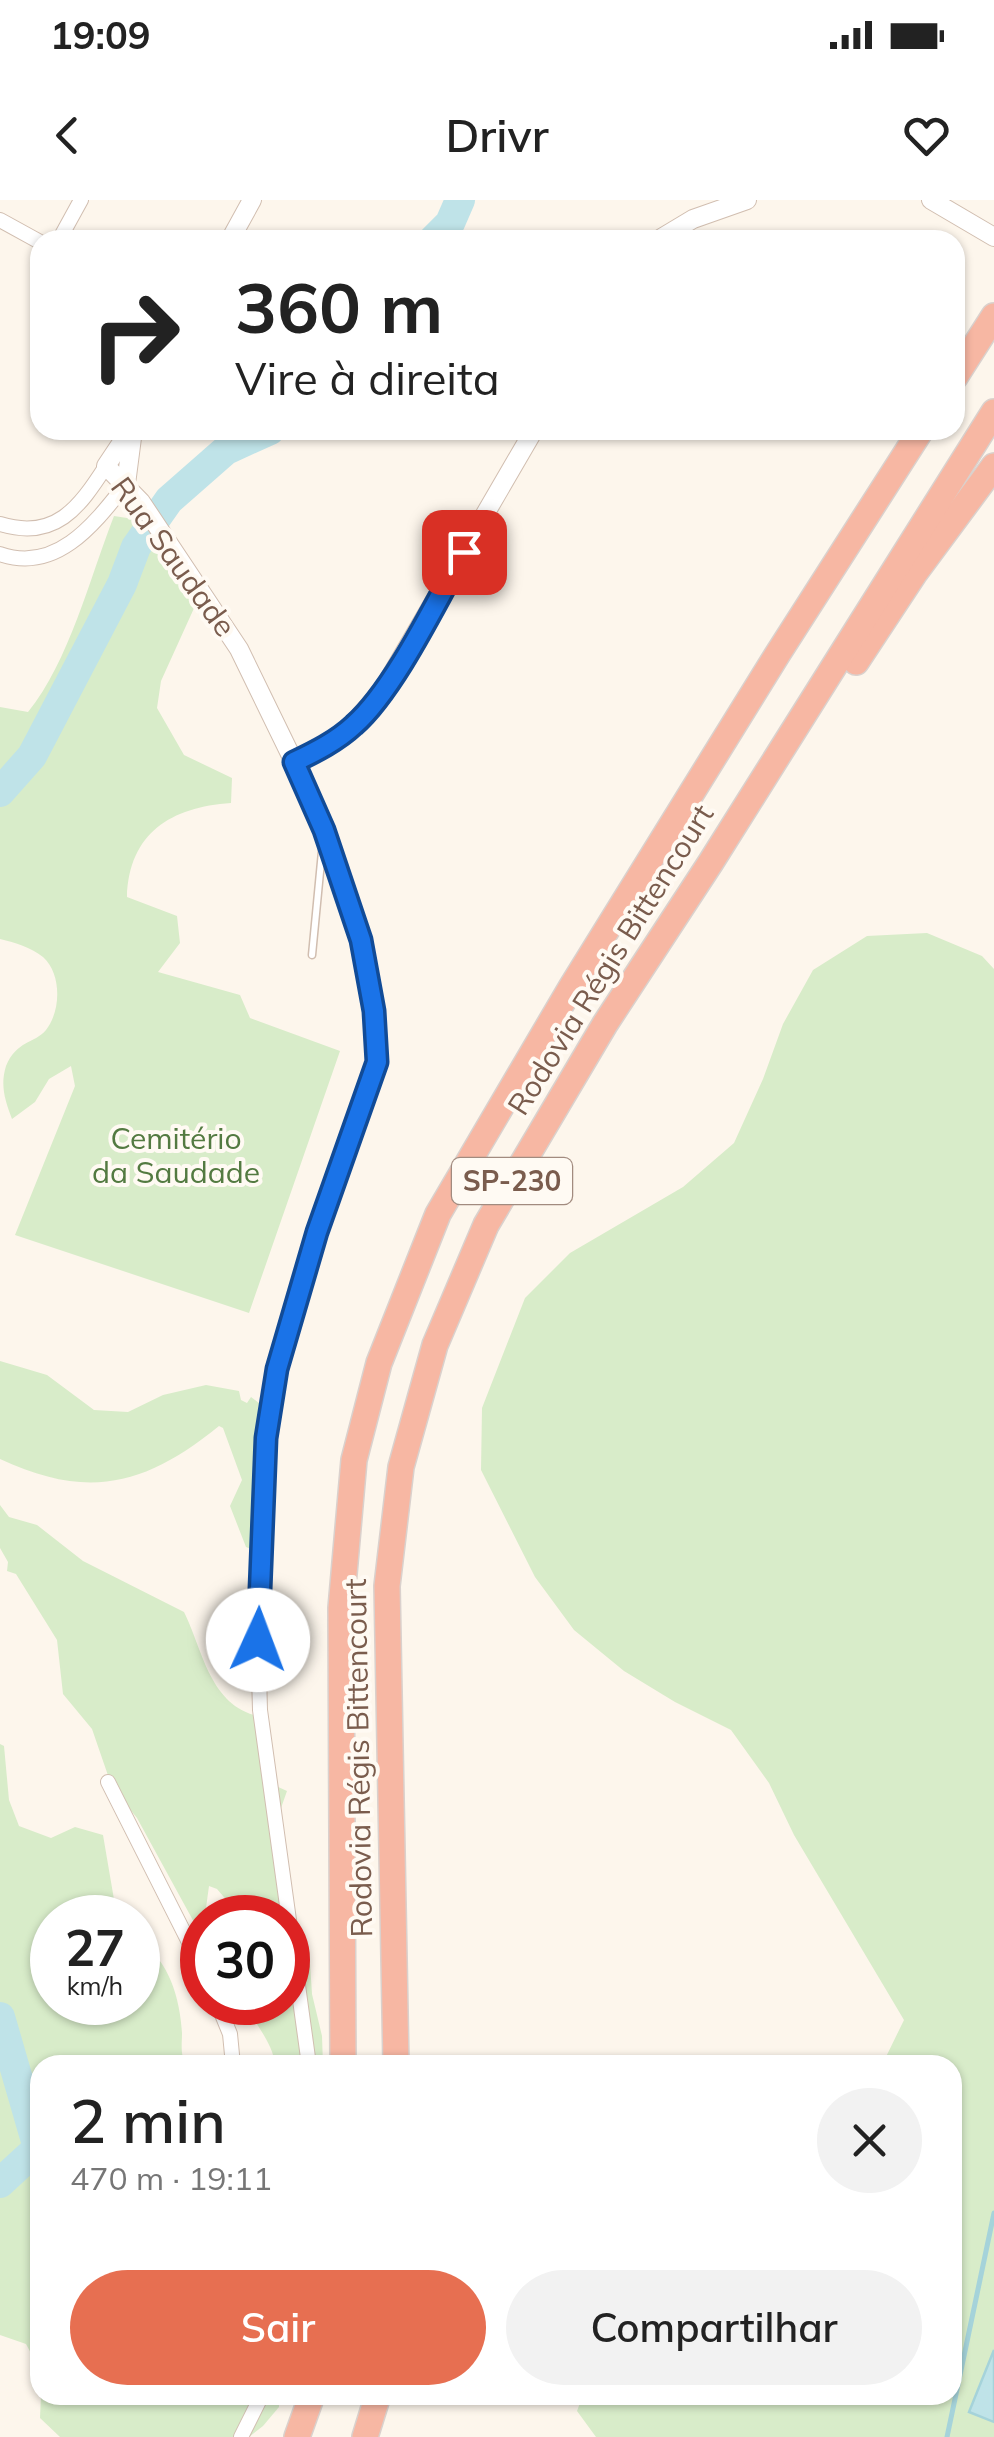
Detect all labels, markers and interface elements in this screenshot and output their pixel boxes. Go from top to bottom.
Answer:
text: 19:09 [50,11,151,59]
text: Drivr [445,107,549,163]
icon: back [40,108,95,163]
icon: heart [899,108,954,163]
text: 360 m [235,263,443,351]
icon: right [70,270,200,400]
text: Vire à direita [235,350,500,406]
street label: Rua Saudade [103,469,245,644]
pin [422,510,507,595]
icon: arrive [437,525,492,580]
street label: Rodovia Régis Bittencourt [499,797,721,1122]
park label: Cemitério da Saudade [92,1119,260,1191]
road number: SP-230 [452,1158,572,1204]
street label: Rodovia Régis Bittencourt [336,1578,380,1938]
position arrow [206,1588,310,1692]
speed limit sign: 30 [180,1895,310,2025]
text: 27 [65,1916,125,1979]
text: km/h [67,1970,123,2001]
text: 2 min [70,2083,226,2158]
button: close [817,2088,922,2193]
text: 470 m · 19:11 [70,2158,272,2198]
button: Sair [70,2270,486,2385]
button: Compartilhar [506,2270,922,2385]

